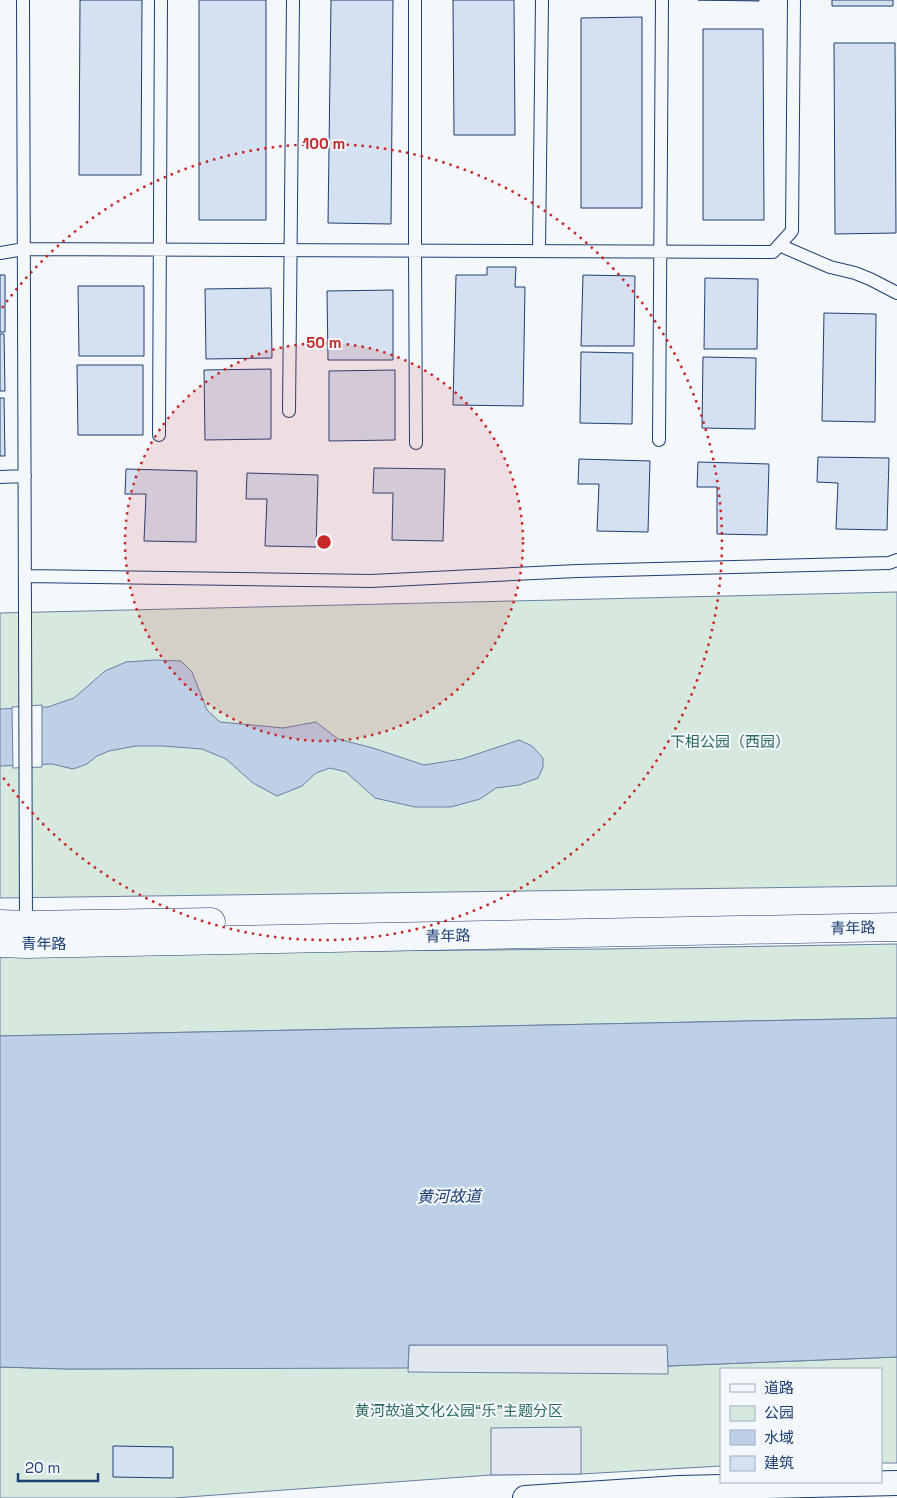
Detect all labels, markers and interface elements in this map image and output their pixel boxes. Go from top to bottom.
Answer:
text: 100 m [303,134,345,153]
text: 50 m [306,333,342,352]
centre of rings [315,533,333,551]
park label: 下相公园（西园） [670,732,790,751]
street label: 青年路 [830,918,876,937]
street label: 青年路 [425,926,471,945]
street label: 青年路 [21,934,67,953]
water label: 黄河故道 [417,1185,483,1208]
legend [720,1368,882,1483]
text: 道路 [764,1378,794,1397]
park label: 黄河故道文化公园“乐”主题分区 [355,1401,563,1420]
text: 公园 [764,1403,794,1422]
text: 水域 [764,1428,794,1447]
scale bar [18,1450,98,1482]
text: 建筑 [764,1453,794,1472]
text: 20 m [25,1458,60,1477]

